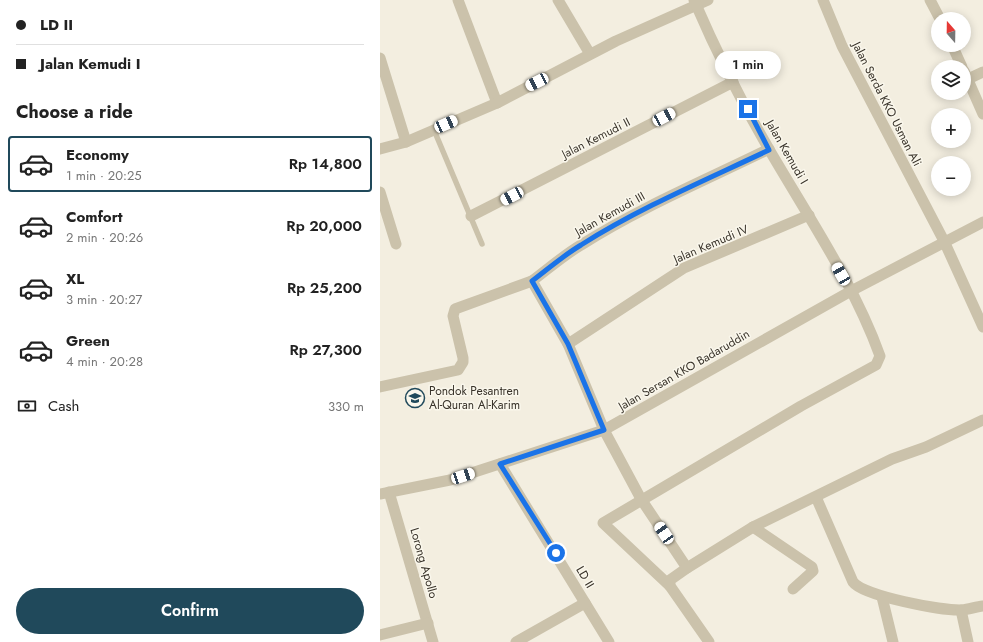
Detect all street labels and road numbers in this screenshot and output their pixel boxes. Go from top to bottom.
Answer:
street label: Jalan Serda KKO Usman Ali [847,37,926,169]
street label: Jalan Kemudi II [557,113,633,164]
street label: Jalan Kemudi I [760,115,813,188]
street label: Jalan Kemudi III [570,187,648,242]
street label: Jalan Kemudi IV [669,220,751,269]
street label: Jalan Sersan KKO Badaruddin [613,325,753,416]
street label: Lorong Apollo [405,526,443,601]
street label: LD II [571,562,599,592]

